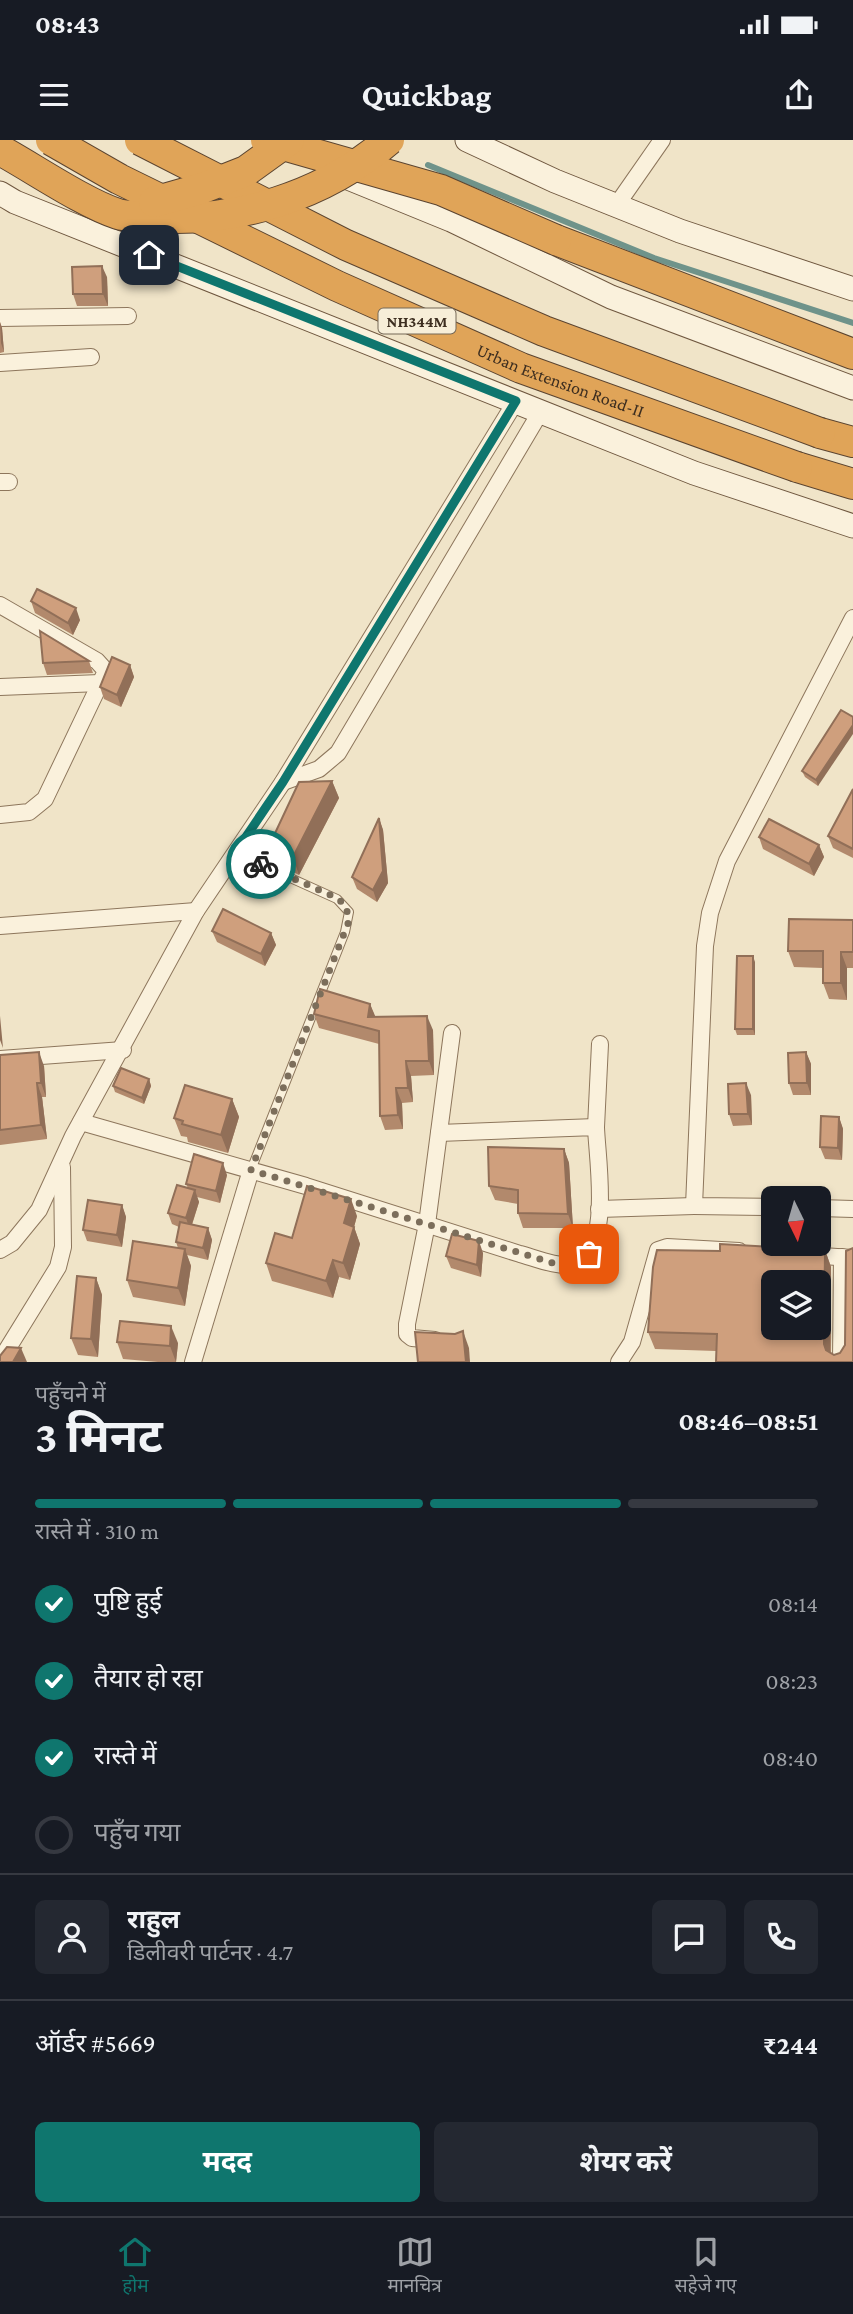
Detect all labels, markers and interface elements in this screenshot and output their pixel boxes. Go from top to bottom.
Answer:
text: 08:43 [35,10,100,39]
icon: menu [35,76,73,114]
icon: share [780,76,818,114]
text: Quickbag [362,77,491,113]
pin [119,225,179,285]
icon: home [130,236,168,274]
road number: NH344M [378,308,456,334]
street label: Urban Extension Road-II [474,340,647,421]
courier [226,829,296,899]
icon: bike [242,845,280,883]
north arrow [761,1186,831,1256]
map controls [761,1186,831,1340]
pin [559,1224,619,1284]
icon: bag [570,1235,608,1273]
button: layers [761,1270,831,1340]
text: पहुँचने में [35,1381,106,1407]
text: 08:46–08:51 [678,1407,818,1436]
text: 3 मिनट [35,1411,163,1462]
text: रास्ते में · 310 m [35,1518,159,1544]
icon: check [35,1585,73,1623]
text: पुष्टि हुई [94,1587,162,1616]
text: 08:14 [768,1591,818,1617]
icon: check [35,1662,73,1700]
text: तैयार हो रहा [94,1664,203,1693]
text: 08:23 [765,1668,818,1694]
icon: check [35,1739,73,1777]
text: रास्ते में [94,1741,157,1770]
text: 08:40 [763,1745,818,1771]
text: पहुँच गया [94,1818,180,1847]
button: person [35,1900,109,1974]
button: chat [652,1900,726,1974]
button: phone [744,1900,818,1974]
text: राहुल [127,1905,180,1934]
text: डिलीवरी पार्टनर · 4.7 [127,1939,293,1965]
text: ऑर्डर #5669 [35,2029,156,2058]
text: ₹244 [763,2031,818,2060]
button: मदद [35,2122,420,2202]
button: शेयर करें [434,2122,818,2202]
tab: होम [116,2233,154,2300]
tab: मानचित्र [387,2233,442,2300]
tab: सहेजे गए [675,2233,737,2300]

